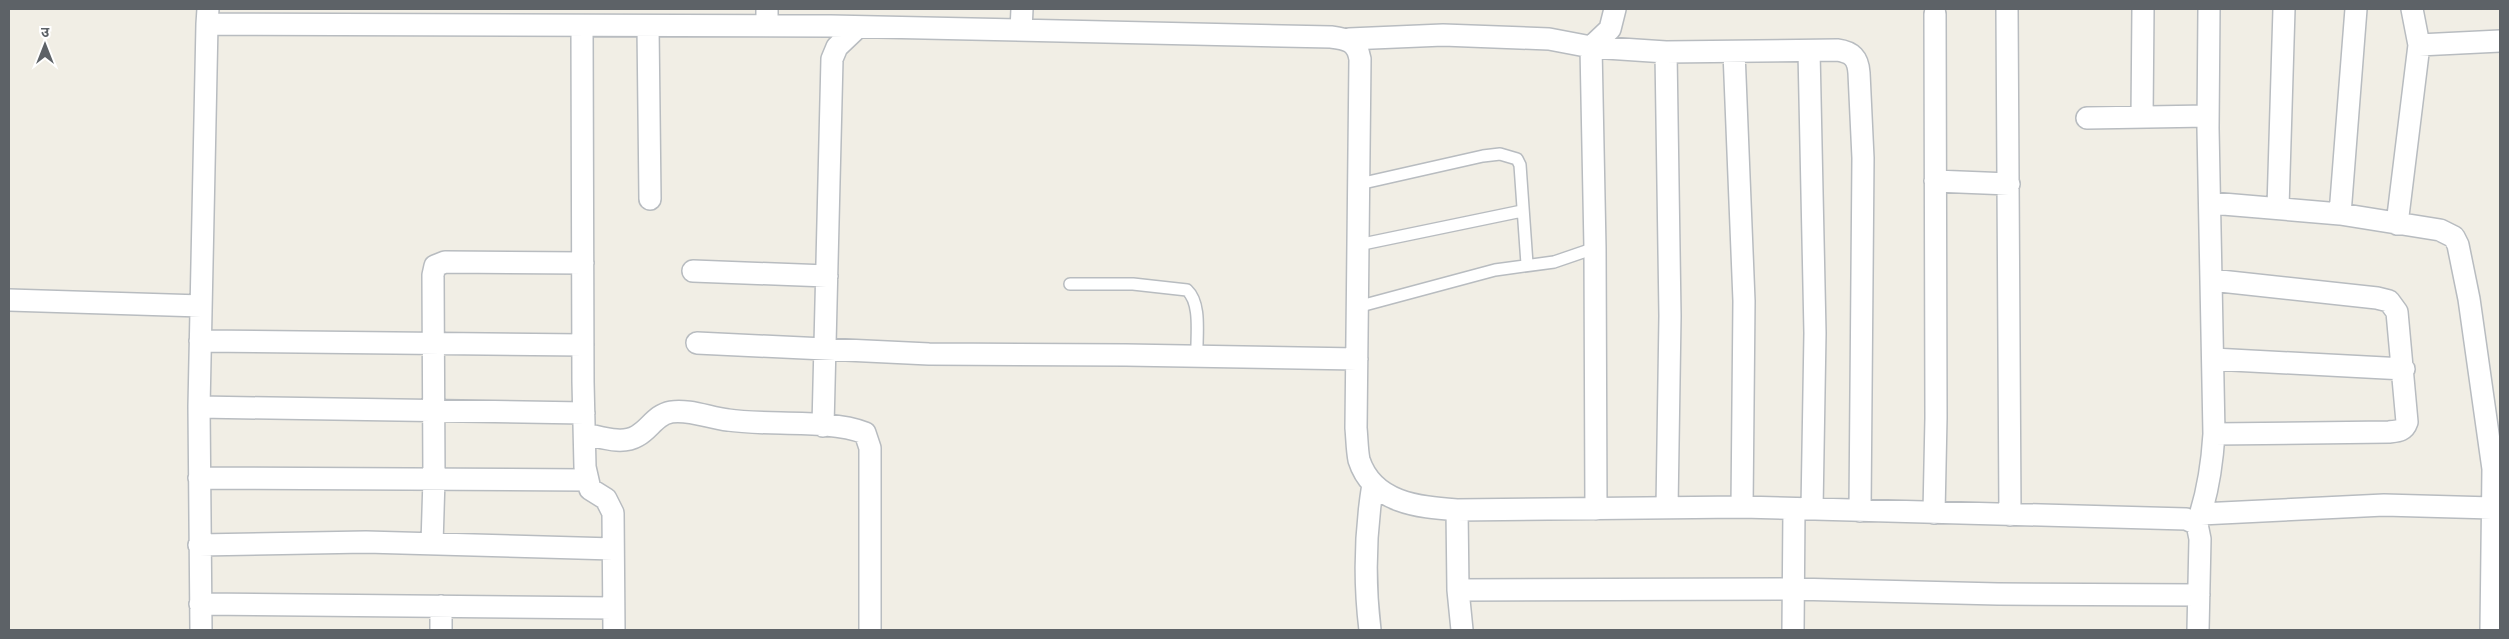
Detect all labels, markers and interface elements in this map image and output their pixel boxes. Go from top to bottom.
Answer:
north arrow [20,20,70,70]
text: उ [41,23,50,42]

